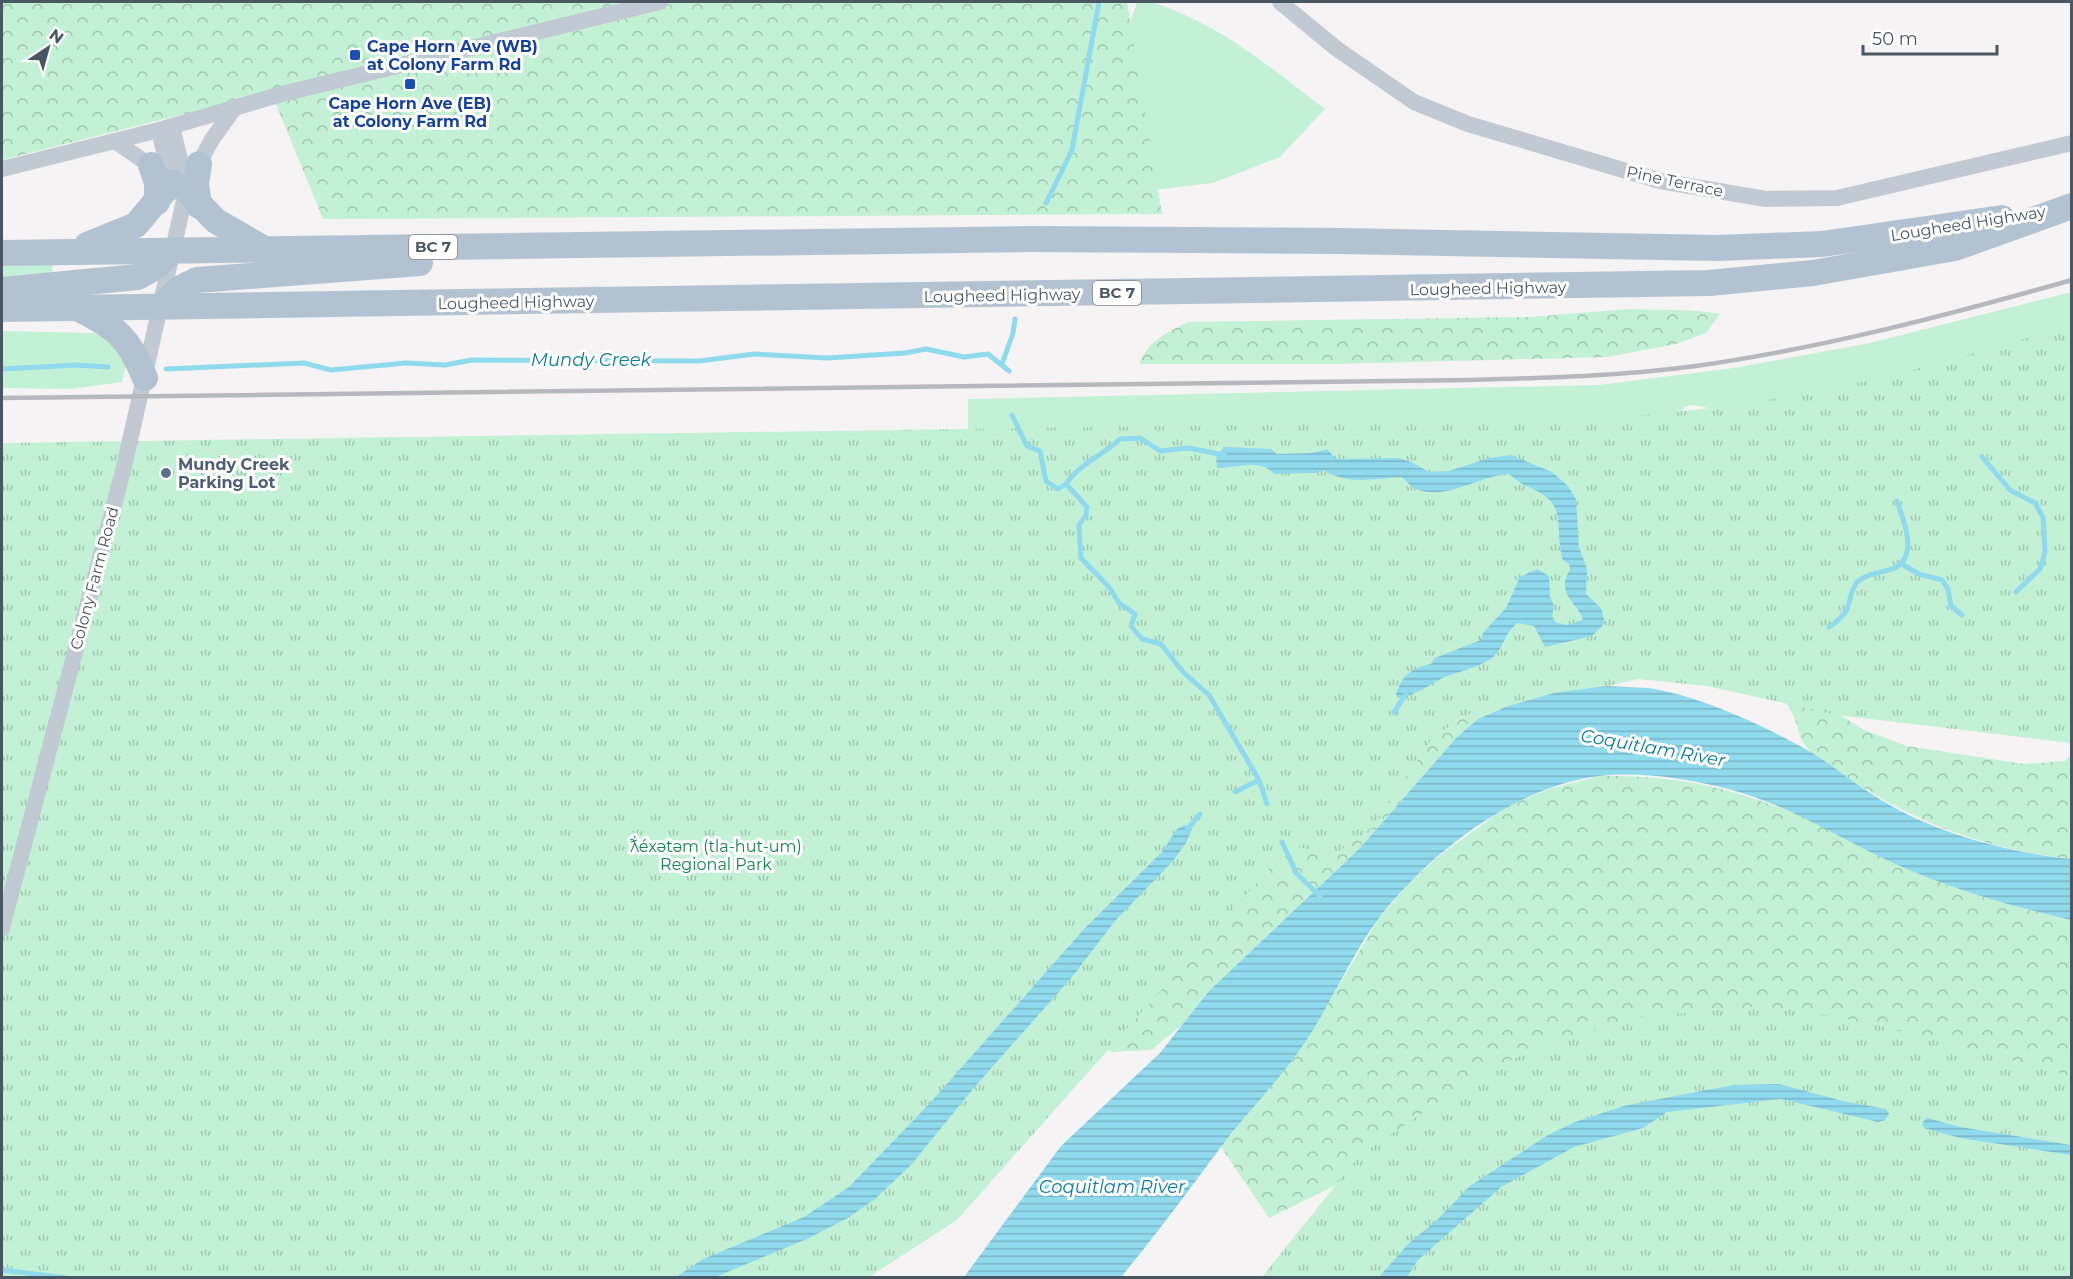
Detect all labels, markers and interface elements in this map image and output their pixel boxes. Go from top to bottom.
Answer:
north arrow [18,18,78,78]
scale bar [1863,18,1996,56]
text: N [46,25,67,48]
text: 50 m [1872,28,1918,50]
place label: Cape Horn Ave (WB) at Colony Farm Rd [367,37,538,74]
marker: Cape Horn Ave (WB) at Colony Farm Rd [348,48,362,62]
marker: Cape Horn Ave (EB) at Colony Farm Rd [403,77,417,91]
place label: Cape Horn Ave (EB) at Colony Farm Rd [328,94,492,131]
street label: Pine Terrace [1625,162,1725,201]
street label: Lougheed Highway [1889,202,2047,245]
road number: BC 7 [409,235,457,259]
street label: Lougheed Highway [1409,278,1567,299]
road number: BC 7 [1093,281,1141,305]
street label: Lougheed Highway [923,285,1081,306]
street label: Lougheed Highway [437,292,595,313]
water label: Mundy Creek [531,349,653,371]
place label: Mundy Creek Parking Lot [178,455,290,492]
marker: Mundy Creek Parking Lot [159,466,173,480]
street label: Colony Farm Road [66,505,123,652]
water label: Coquitlam River [1579,724,1728,772]
park label: ƛ̓éxətəm (tla-hut-um) Regional Park [629,835,802,874]
water label: Coquitlam River [1039,1176,1186,1198]

